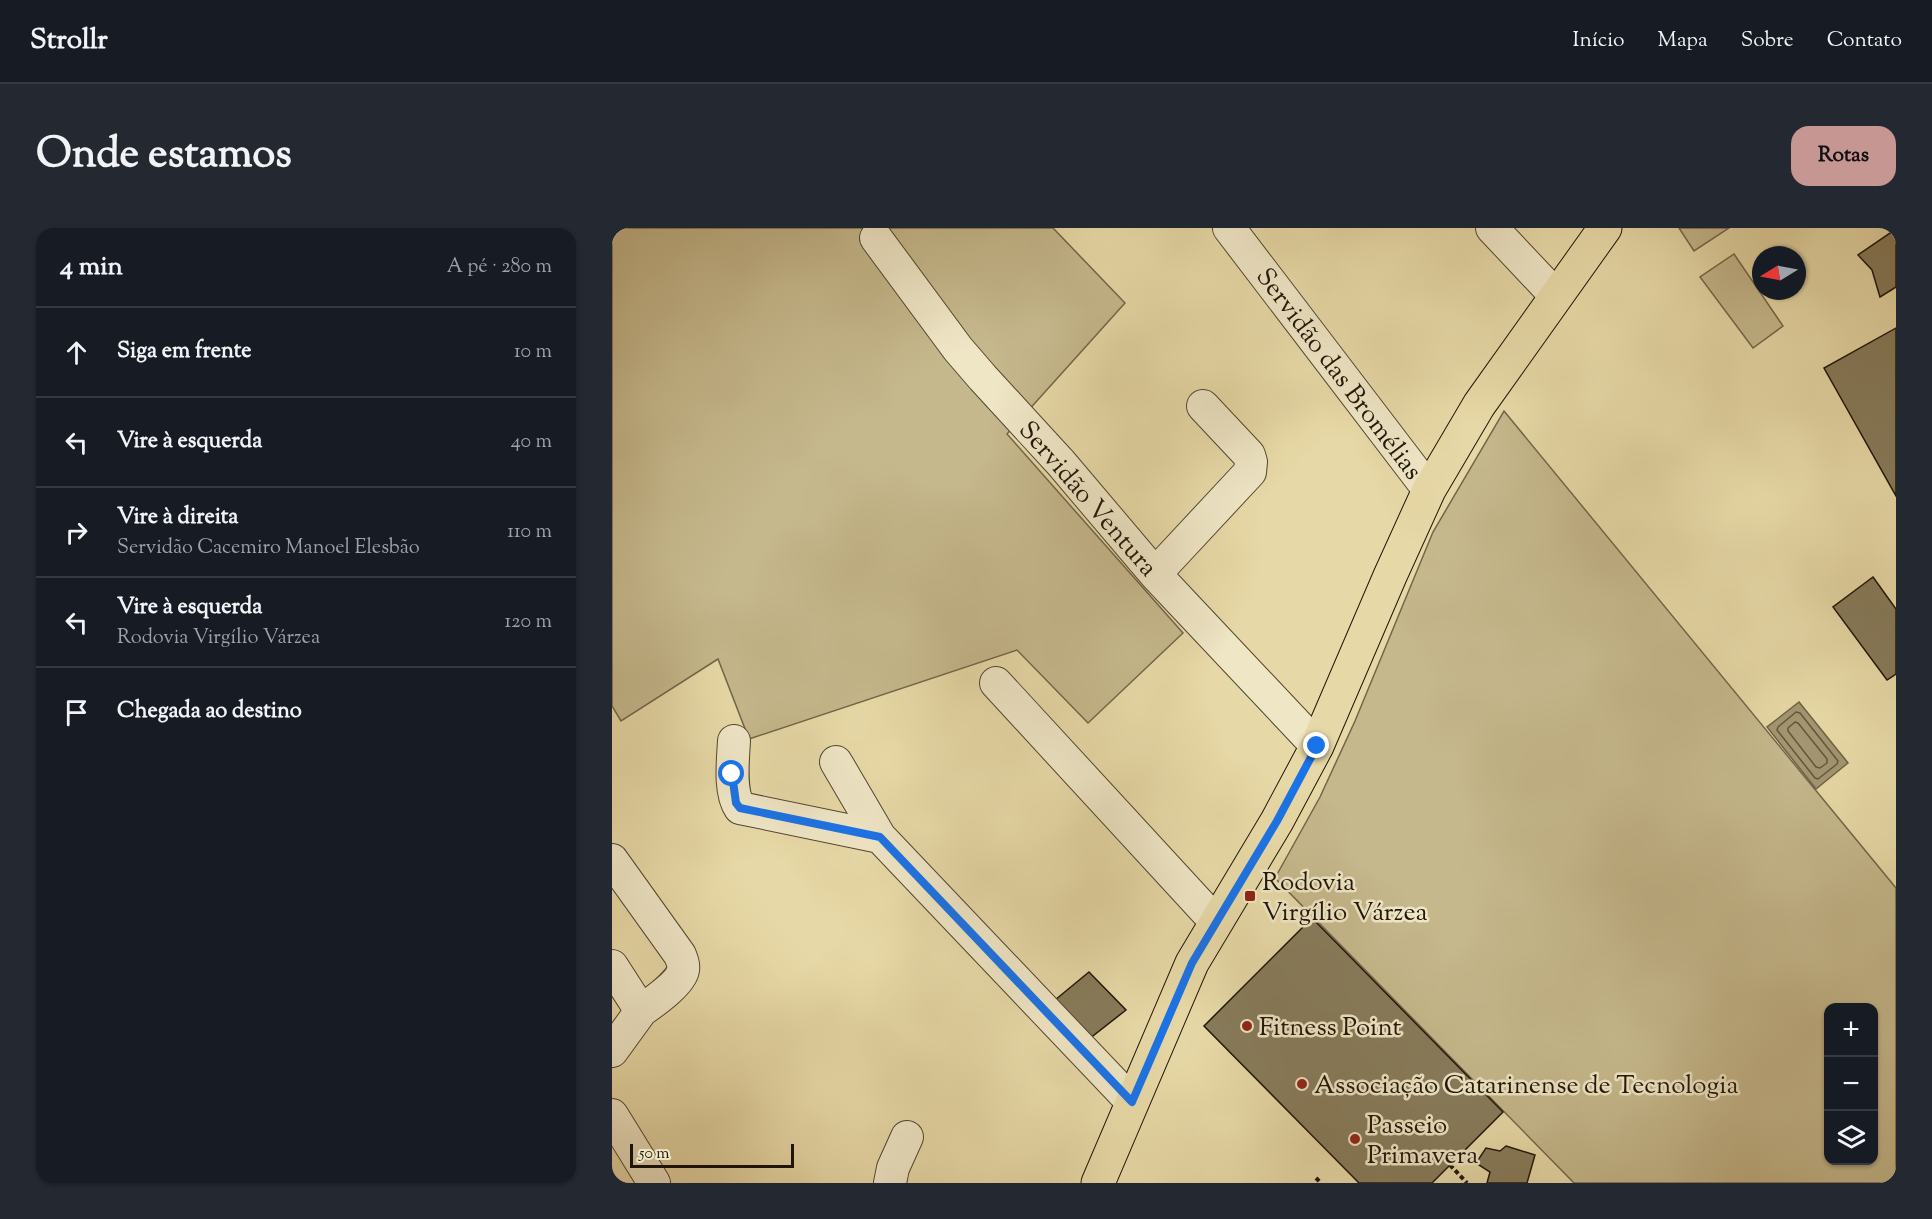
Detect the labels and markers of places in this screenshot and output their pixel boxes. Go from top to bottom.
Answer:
place label: Rodovia Virgílio Várzea [1262,865,1428,932]
marker: Rodovia Virgílio Várzea [1243,889,1257,903]
place label: Fitness Point [1259,1010,1402,1047]
marker: Fitness Point [1240,1019,1254,1033]
place label: Associação Catarinense de Tecnologia [1314,1068,1739,1105]
marker: Associação Catarinense de Tecnologia [1295,1077,1309,1091]
place label: Passeio Primavera [1367,1108,1478,1175]
marker: Passeio Primavera [1348,1132,1362,1146]

